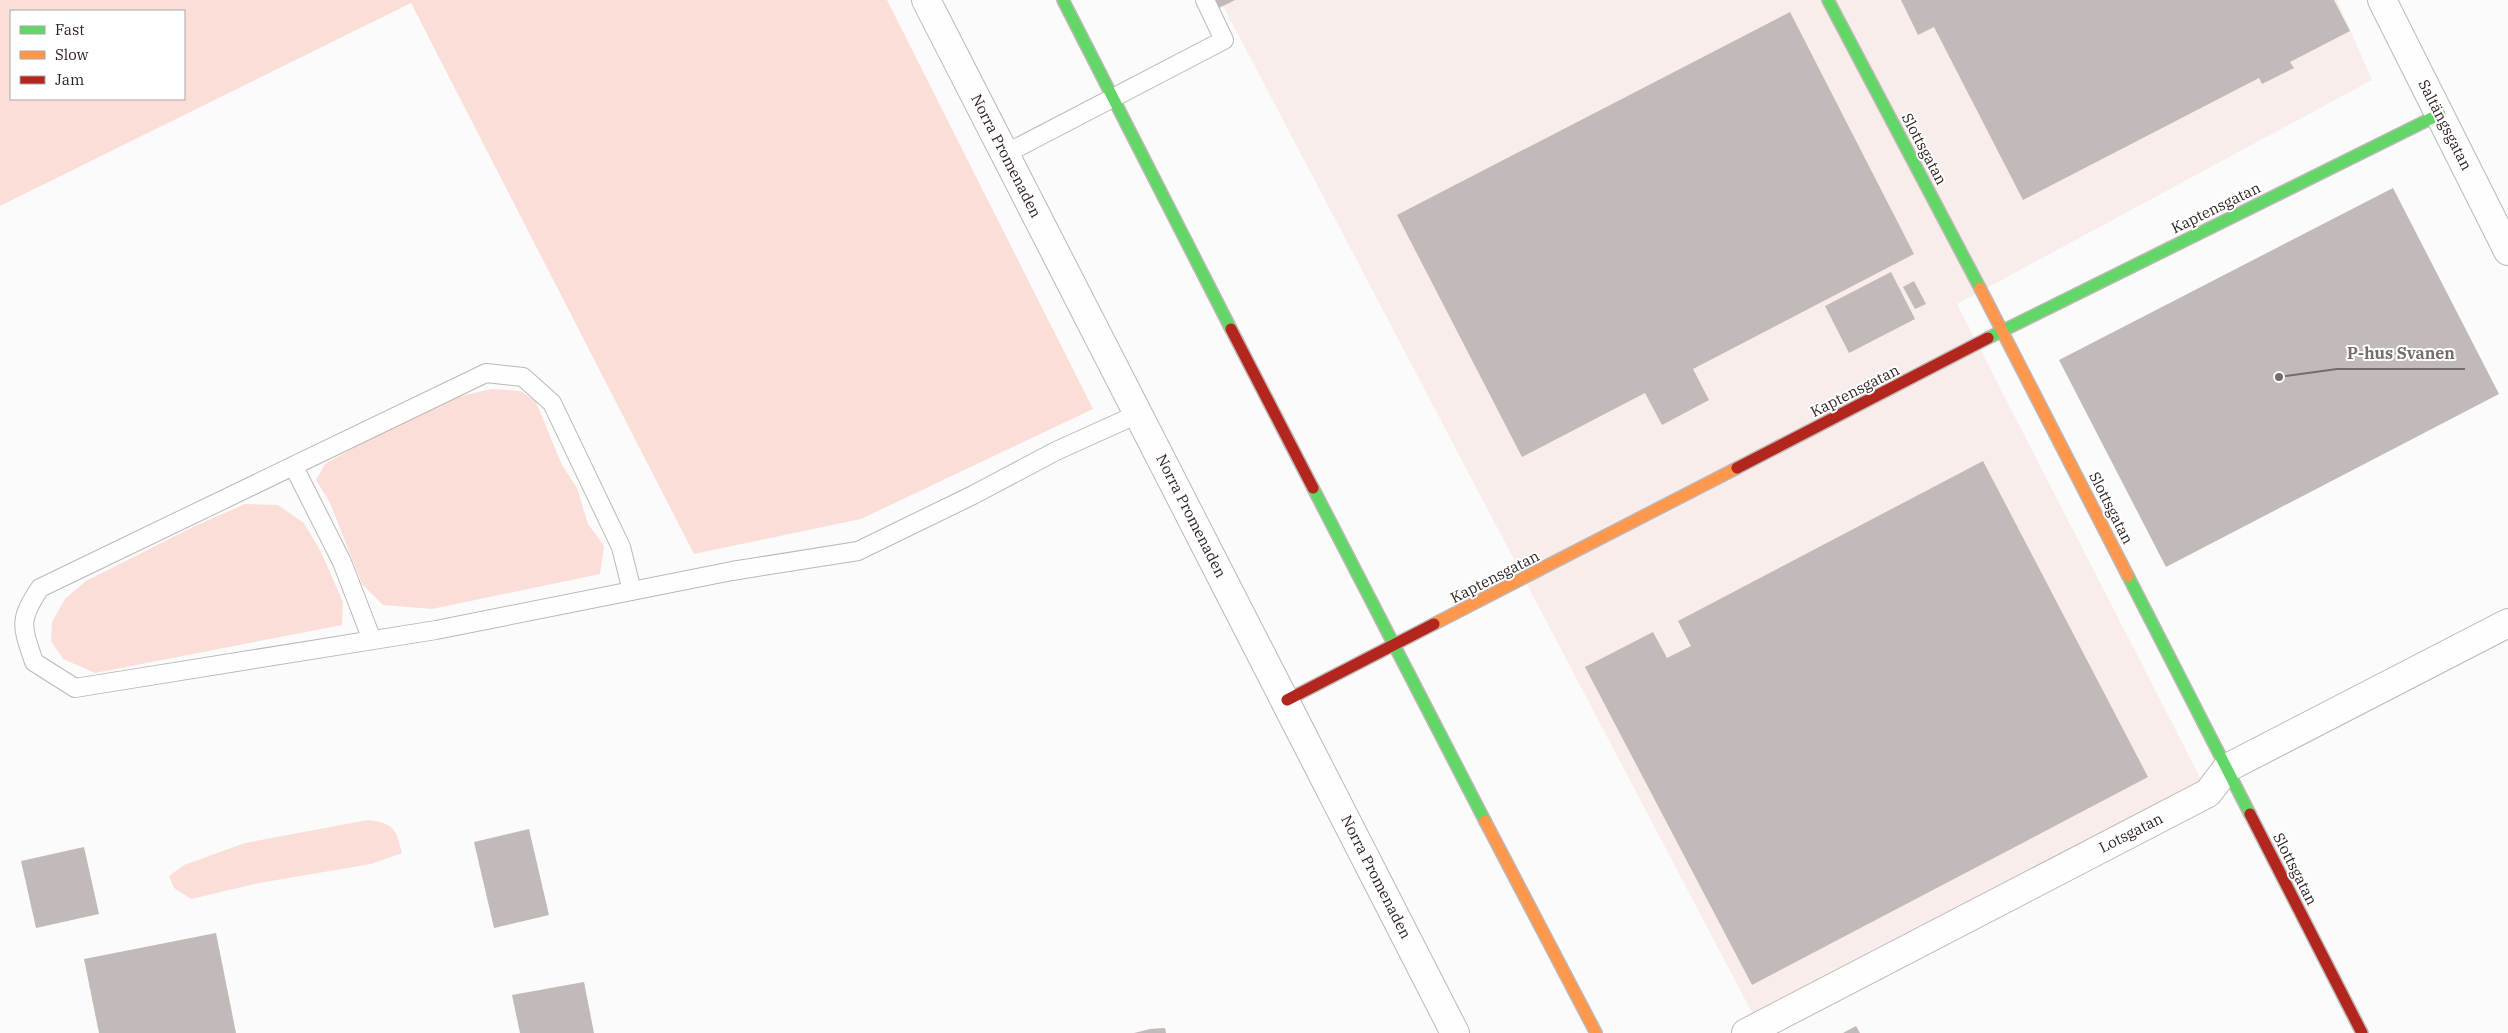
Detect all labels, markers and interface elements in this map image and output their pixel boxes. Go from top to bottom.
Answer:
legend [10,10,185,100]
text: Fast [55,20,85,39]
text: Slow [55,45,89,64]
text: Jam [55,70,84,89]
street label: Saltängsgatan [2414,76,2477,174]
street label: Norra Promenaden [967,91,1046,221]
street label: Slottsgatan [1898,110,1951,188]
street label: Kaptensgatan [2168,178,2264,237]
callout: P-hus Svanen [2337,338,2465,369]
text: P-hus Svanen [2347,343,2455,363]
street label: Kaptensgatan [1807,360,1903,421]
street label: Norra Promenaden [1152,451,1231,581]
street label: Slottsgatan [2085,468,2138,547]
street label: Kaptensgatan [1447,546,1543,607]
street label: Lotsgatan [2096,808,2166,857]
street label: Norra Promenaden [1337,812,1416,942]
street label: Slottsgatan [2269,829,2322,908]

